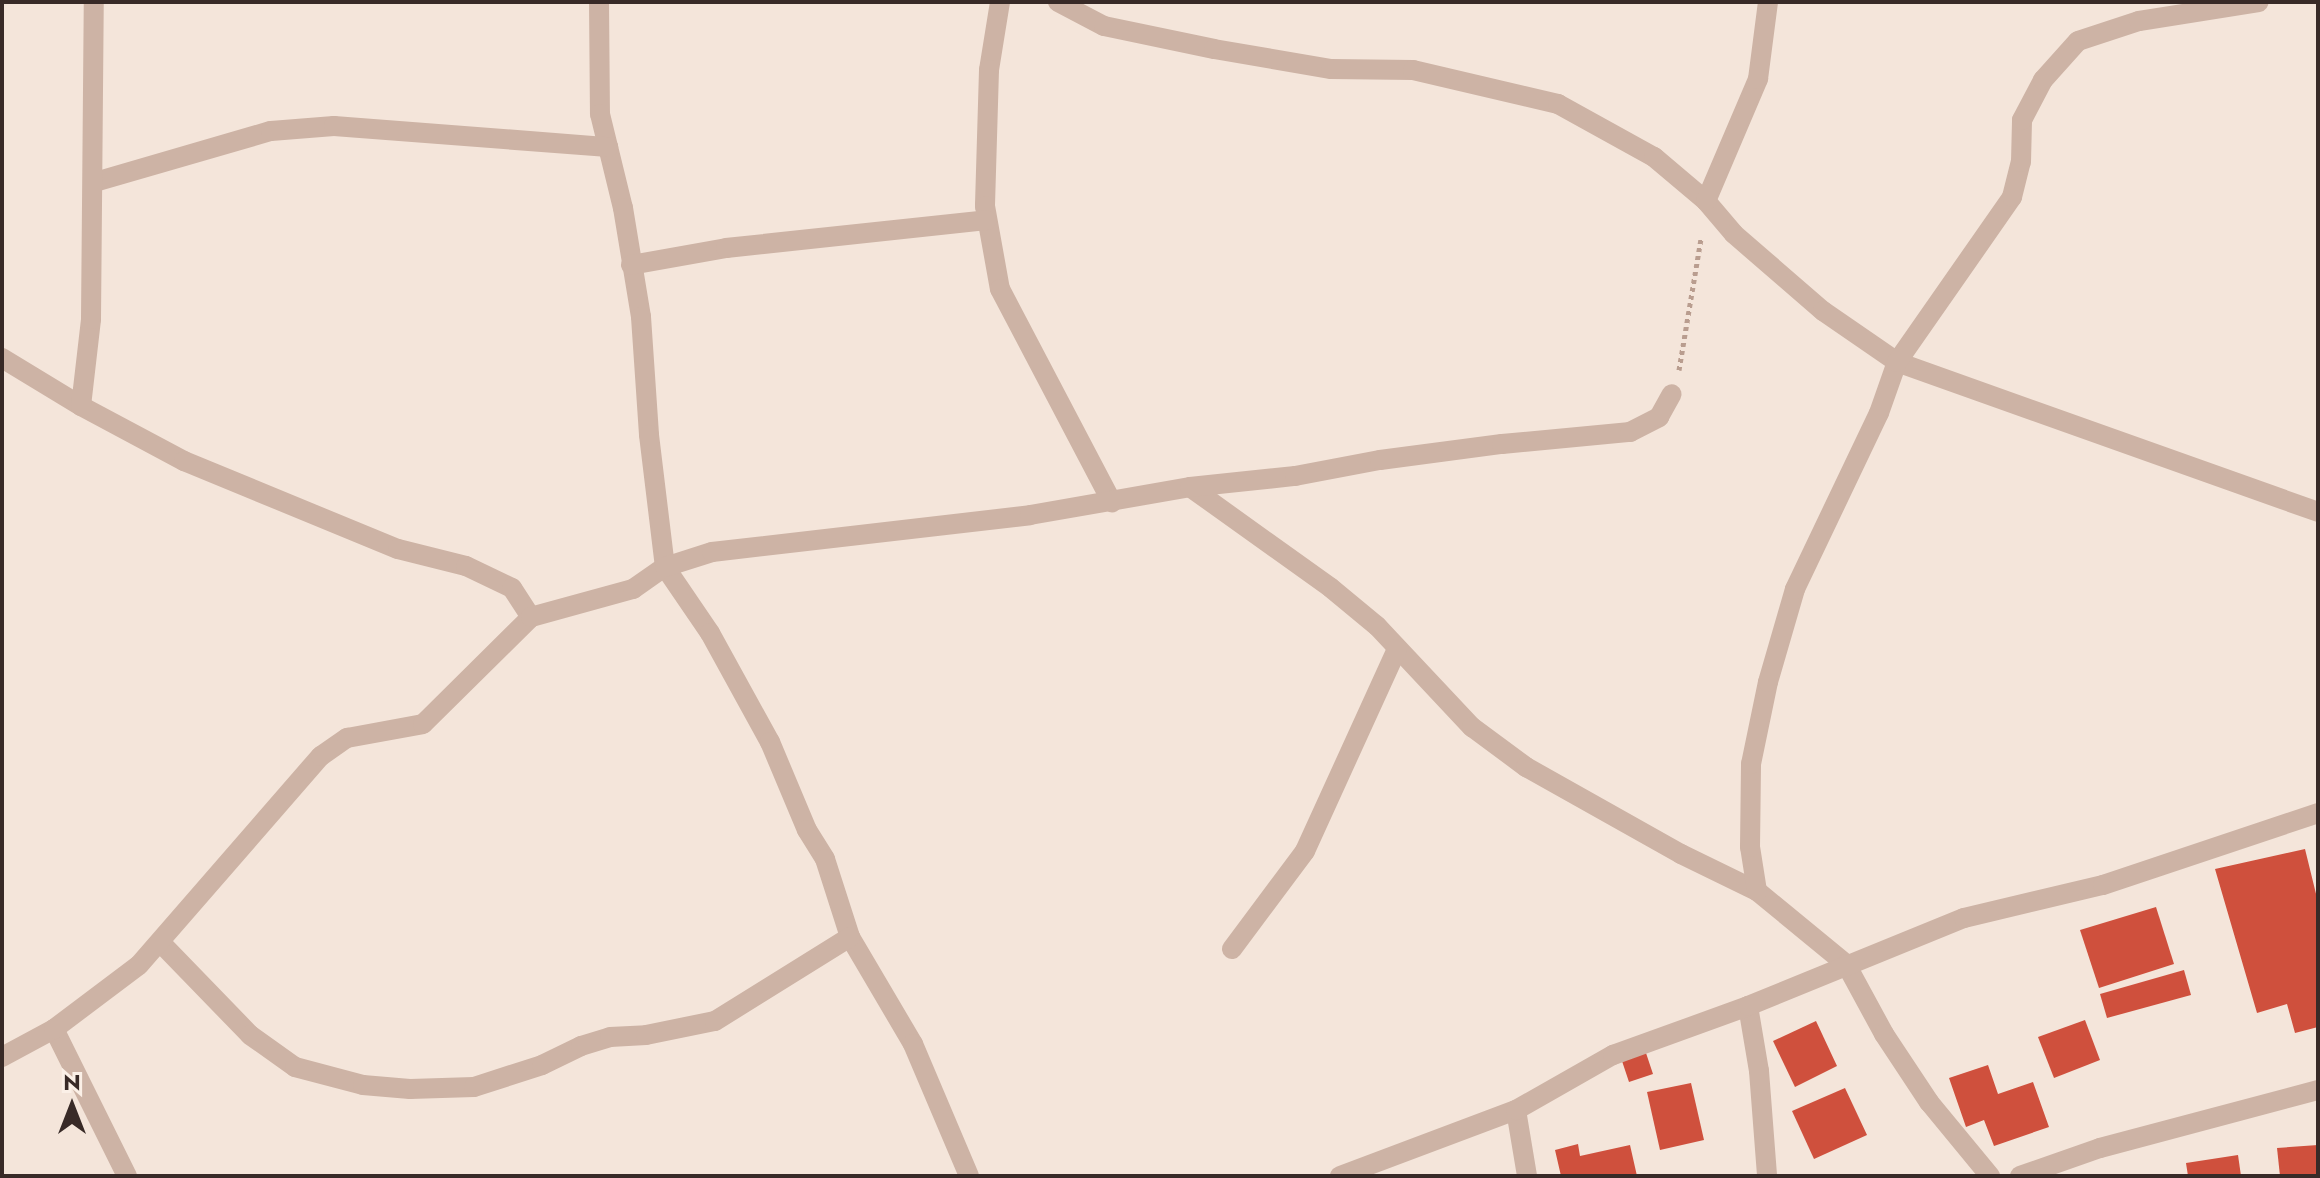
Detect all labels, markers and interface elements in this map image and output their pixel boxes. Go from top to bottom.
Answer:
north arrow [32,1066,112,1146]
text: N [63,1066,81,1098]

